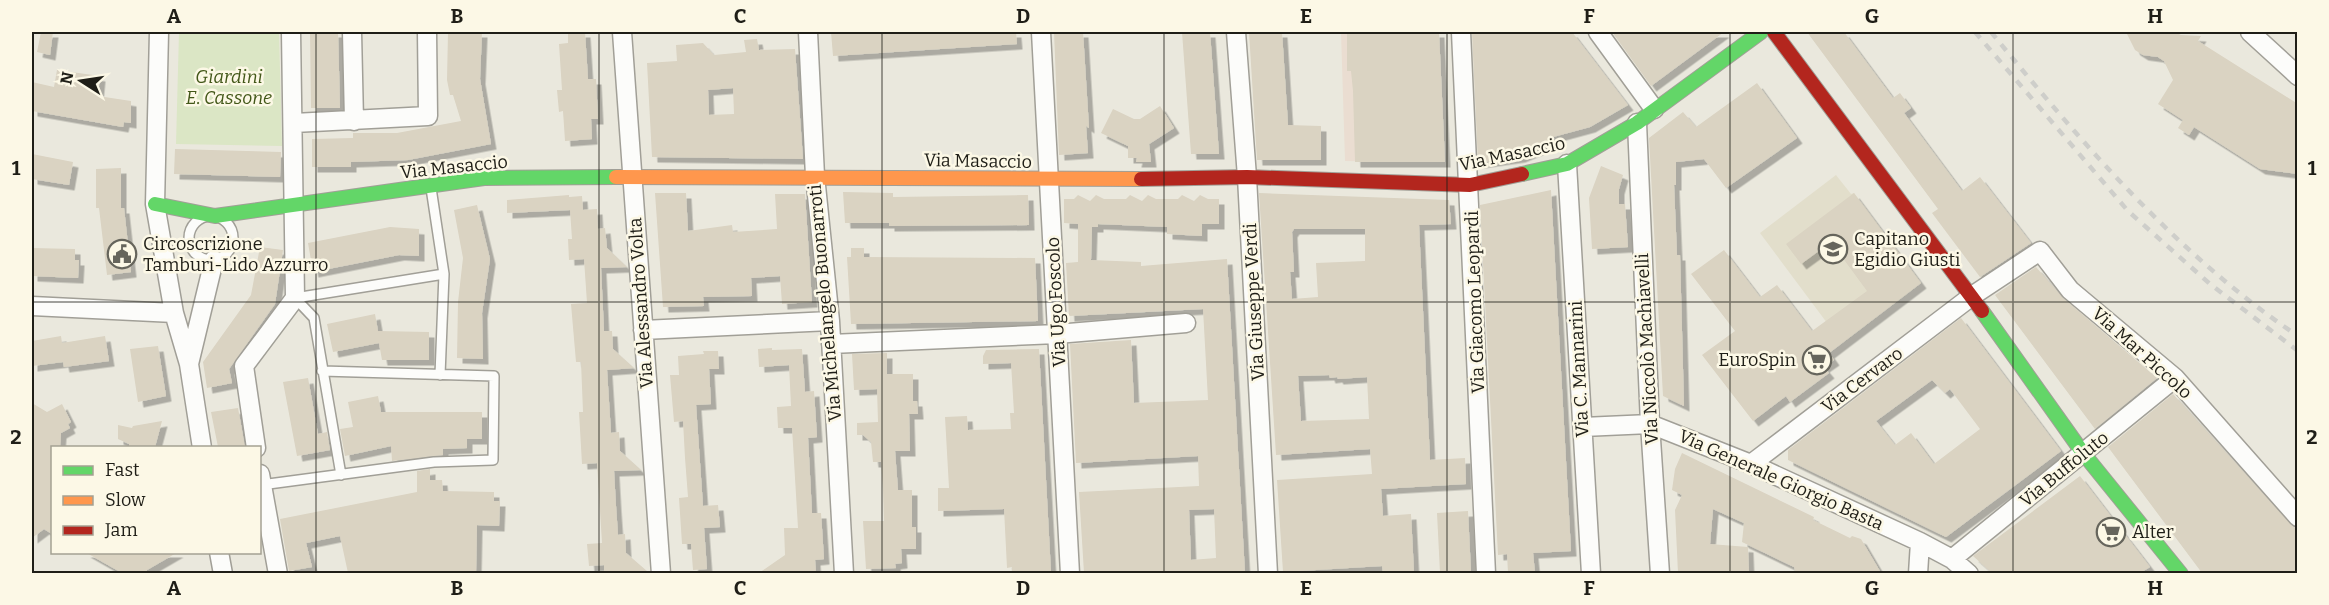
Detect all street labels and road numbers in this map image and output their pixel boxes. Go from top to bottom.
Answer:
street label: Via Masaccio [1457,132,1567,176]
street label: Via Masaccio [924,149,1032,173]
street label: Via Masaccio [399,150,509,184]
street label: Via Michelangelo Buonarroti [804,183,846,423]
street label: Via Giacomo Leopardi [1461,210,1489,394]
street label: Via Alessandro Volta [624,217,658,389]
street label: Via Giuseppe Verdi [1239,223,1269,381]
street label: Via Ugo Foscolo [1042,236,1070,368]
street label: Via Niccolò Machiavelli [1631,253,1663,445]
street label: Via C. Mannarini [1564,300,1594,438]
street label: Via Mar Piccolo [2087,302,2197,404]
street label: Via Cervaro [1817,342,1907,418]
street label: Via Generale Giorgio Basta [1675,425,1887,535]
street label: Via Buffoluto [2015,426,2113,512]

